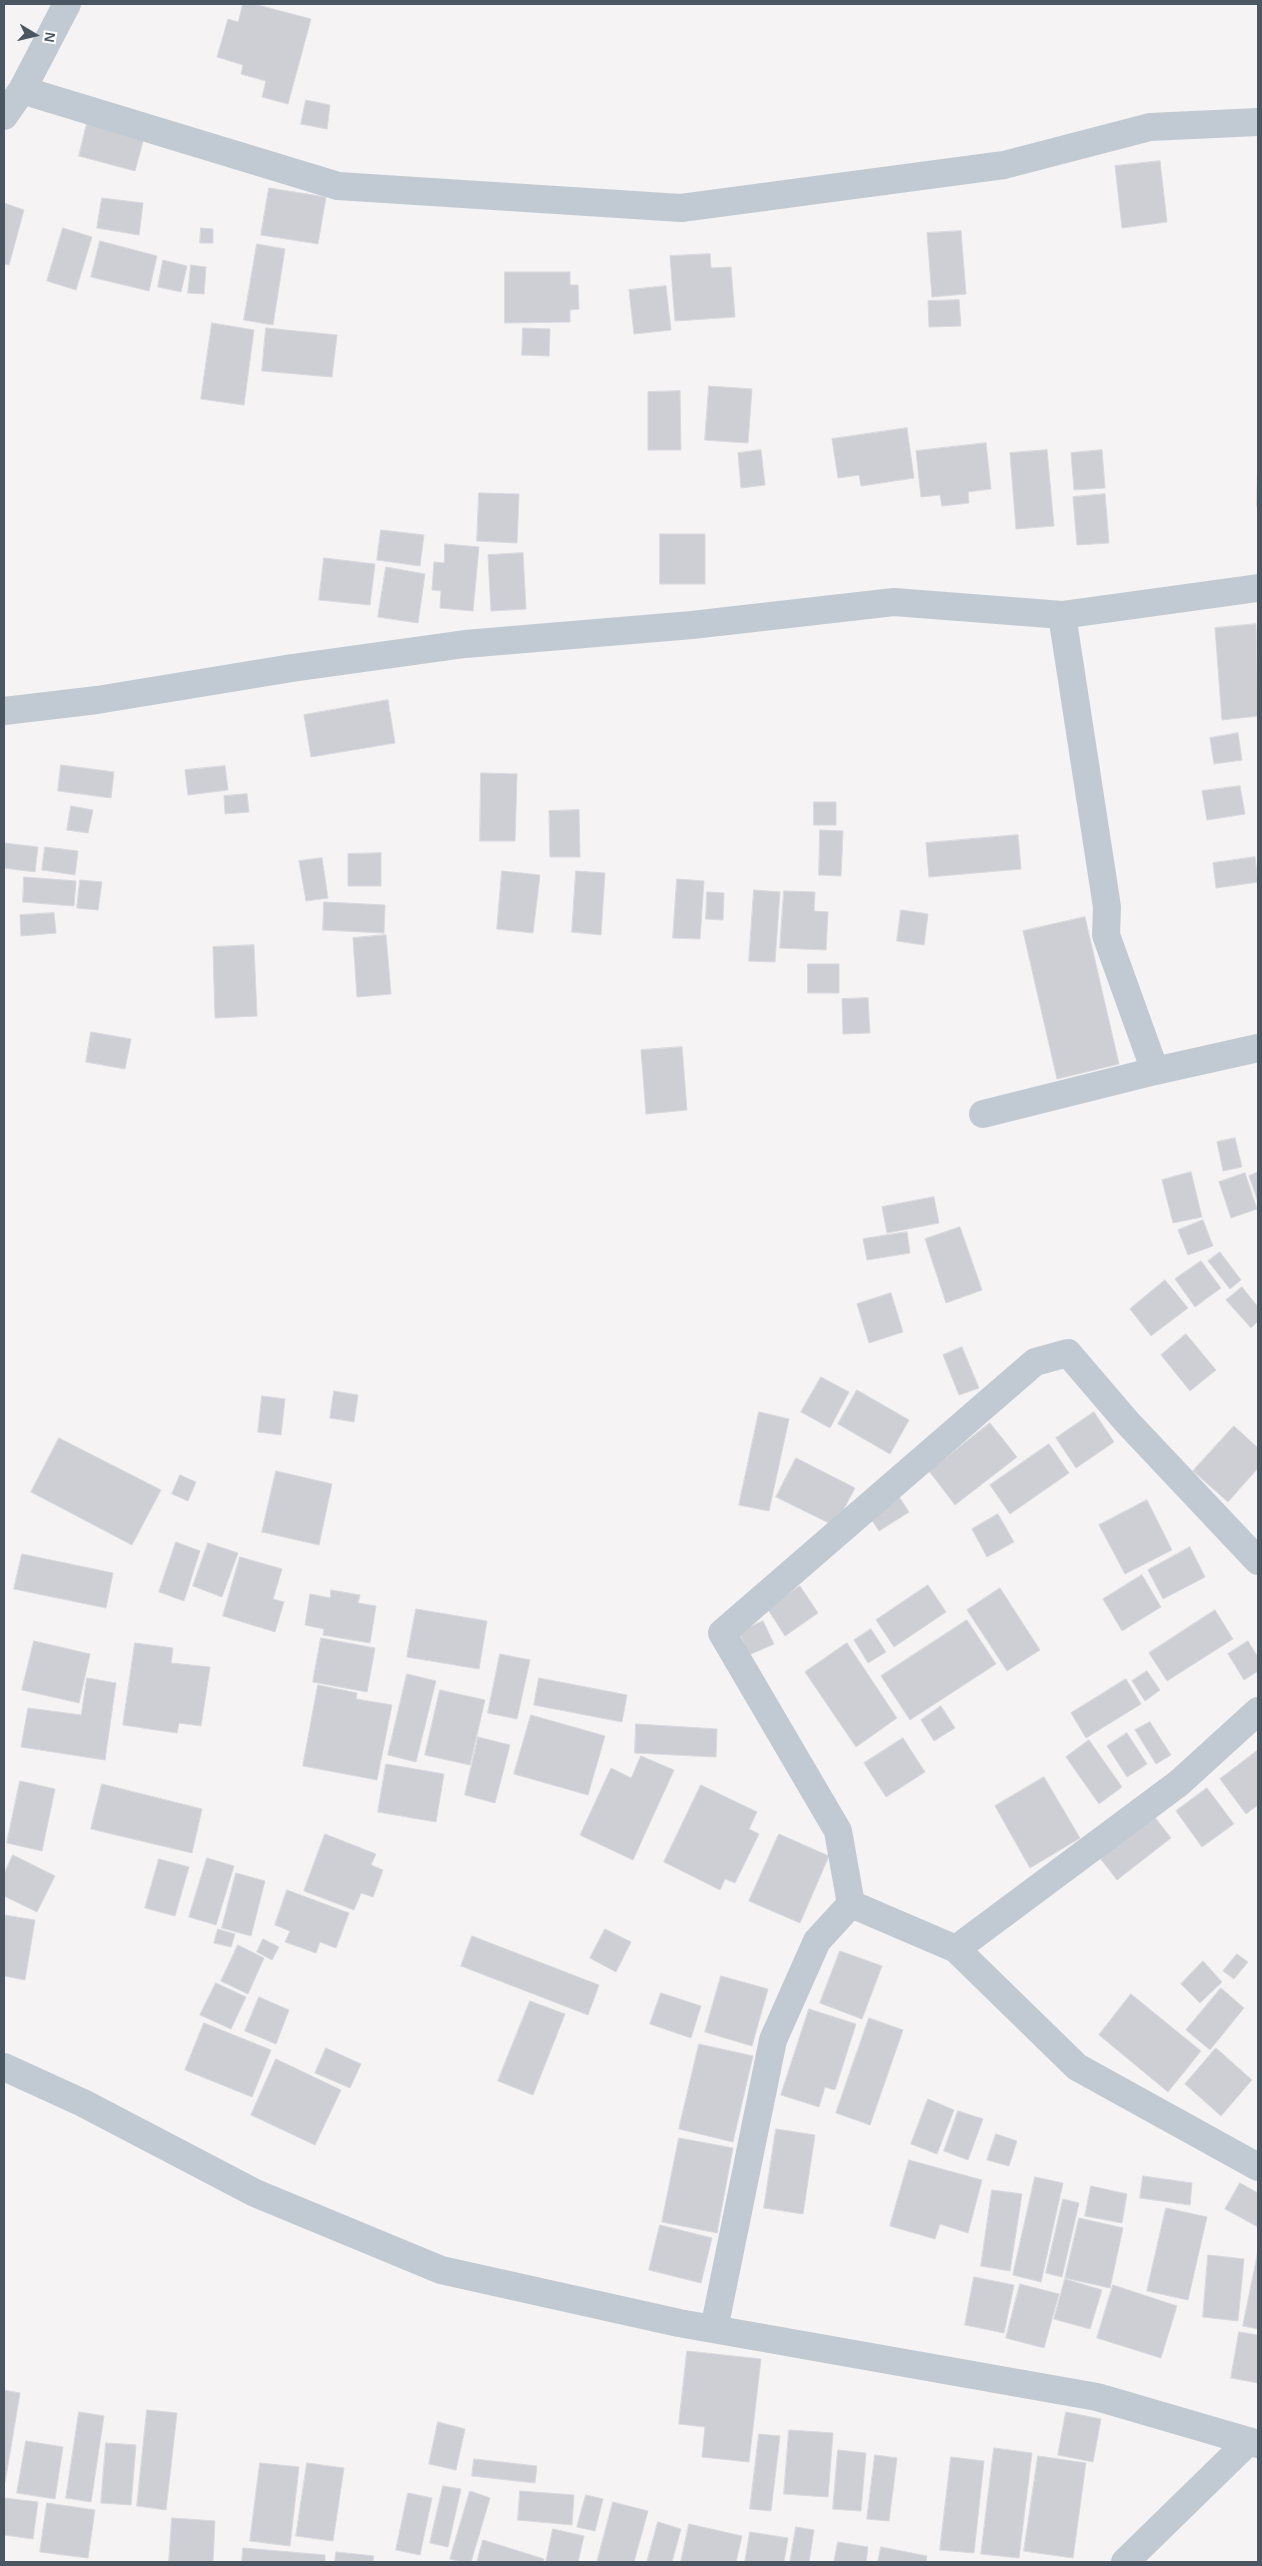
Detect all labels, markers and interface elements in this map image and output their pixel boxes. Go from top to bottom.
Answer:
north arrow [10,10,60,60]
text: N [41,31,59,44]

